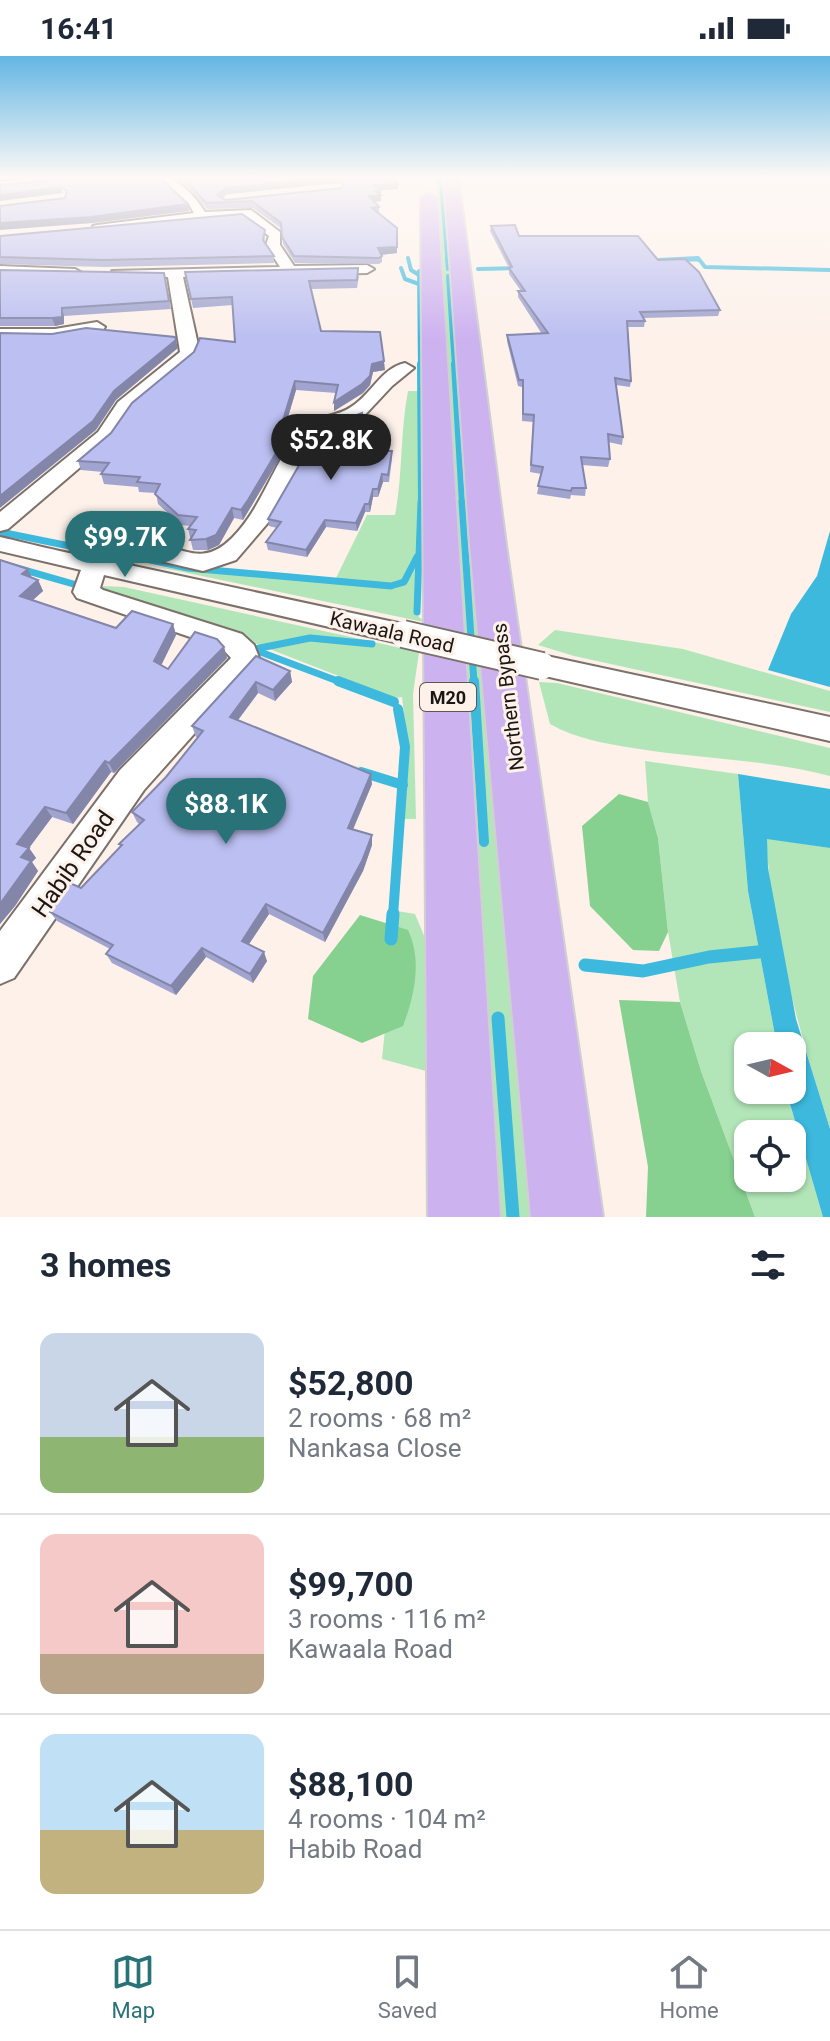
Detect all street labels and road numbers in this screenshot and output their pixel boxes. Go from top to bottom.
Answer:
street label: Kawaala Road [328,606,456,658]
street label: Northern Bypass [487,622,529,772]
road number: M20 [420,683,476,711]
street label: Habib Road [26,805,120,923]

